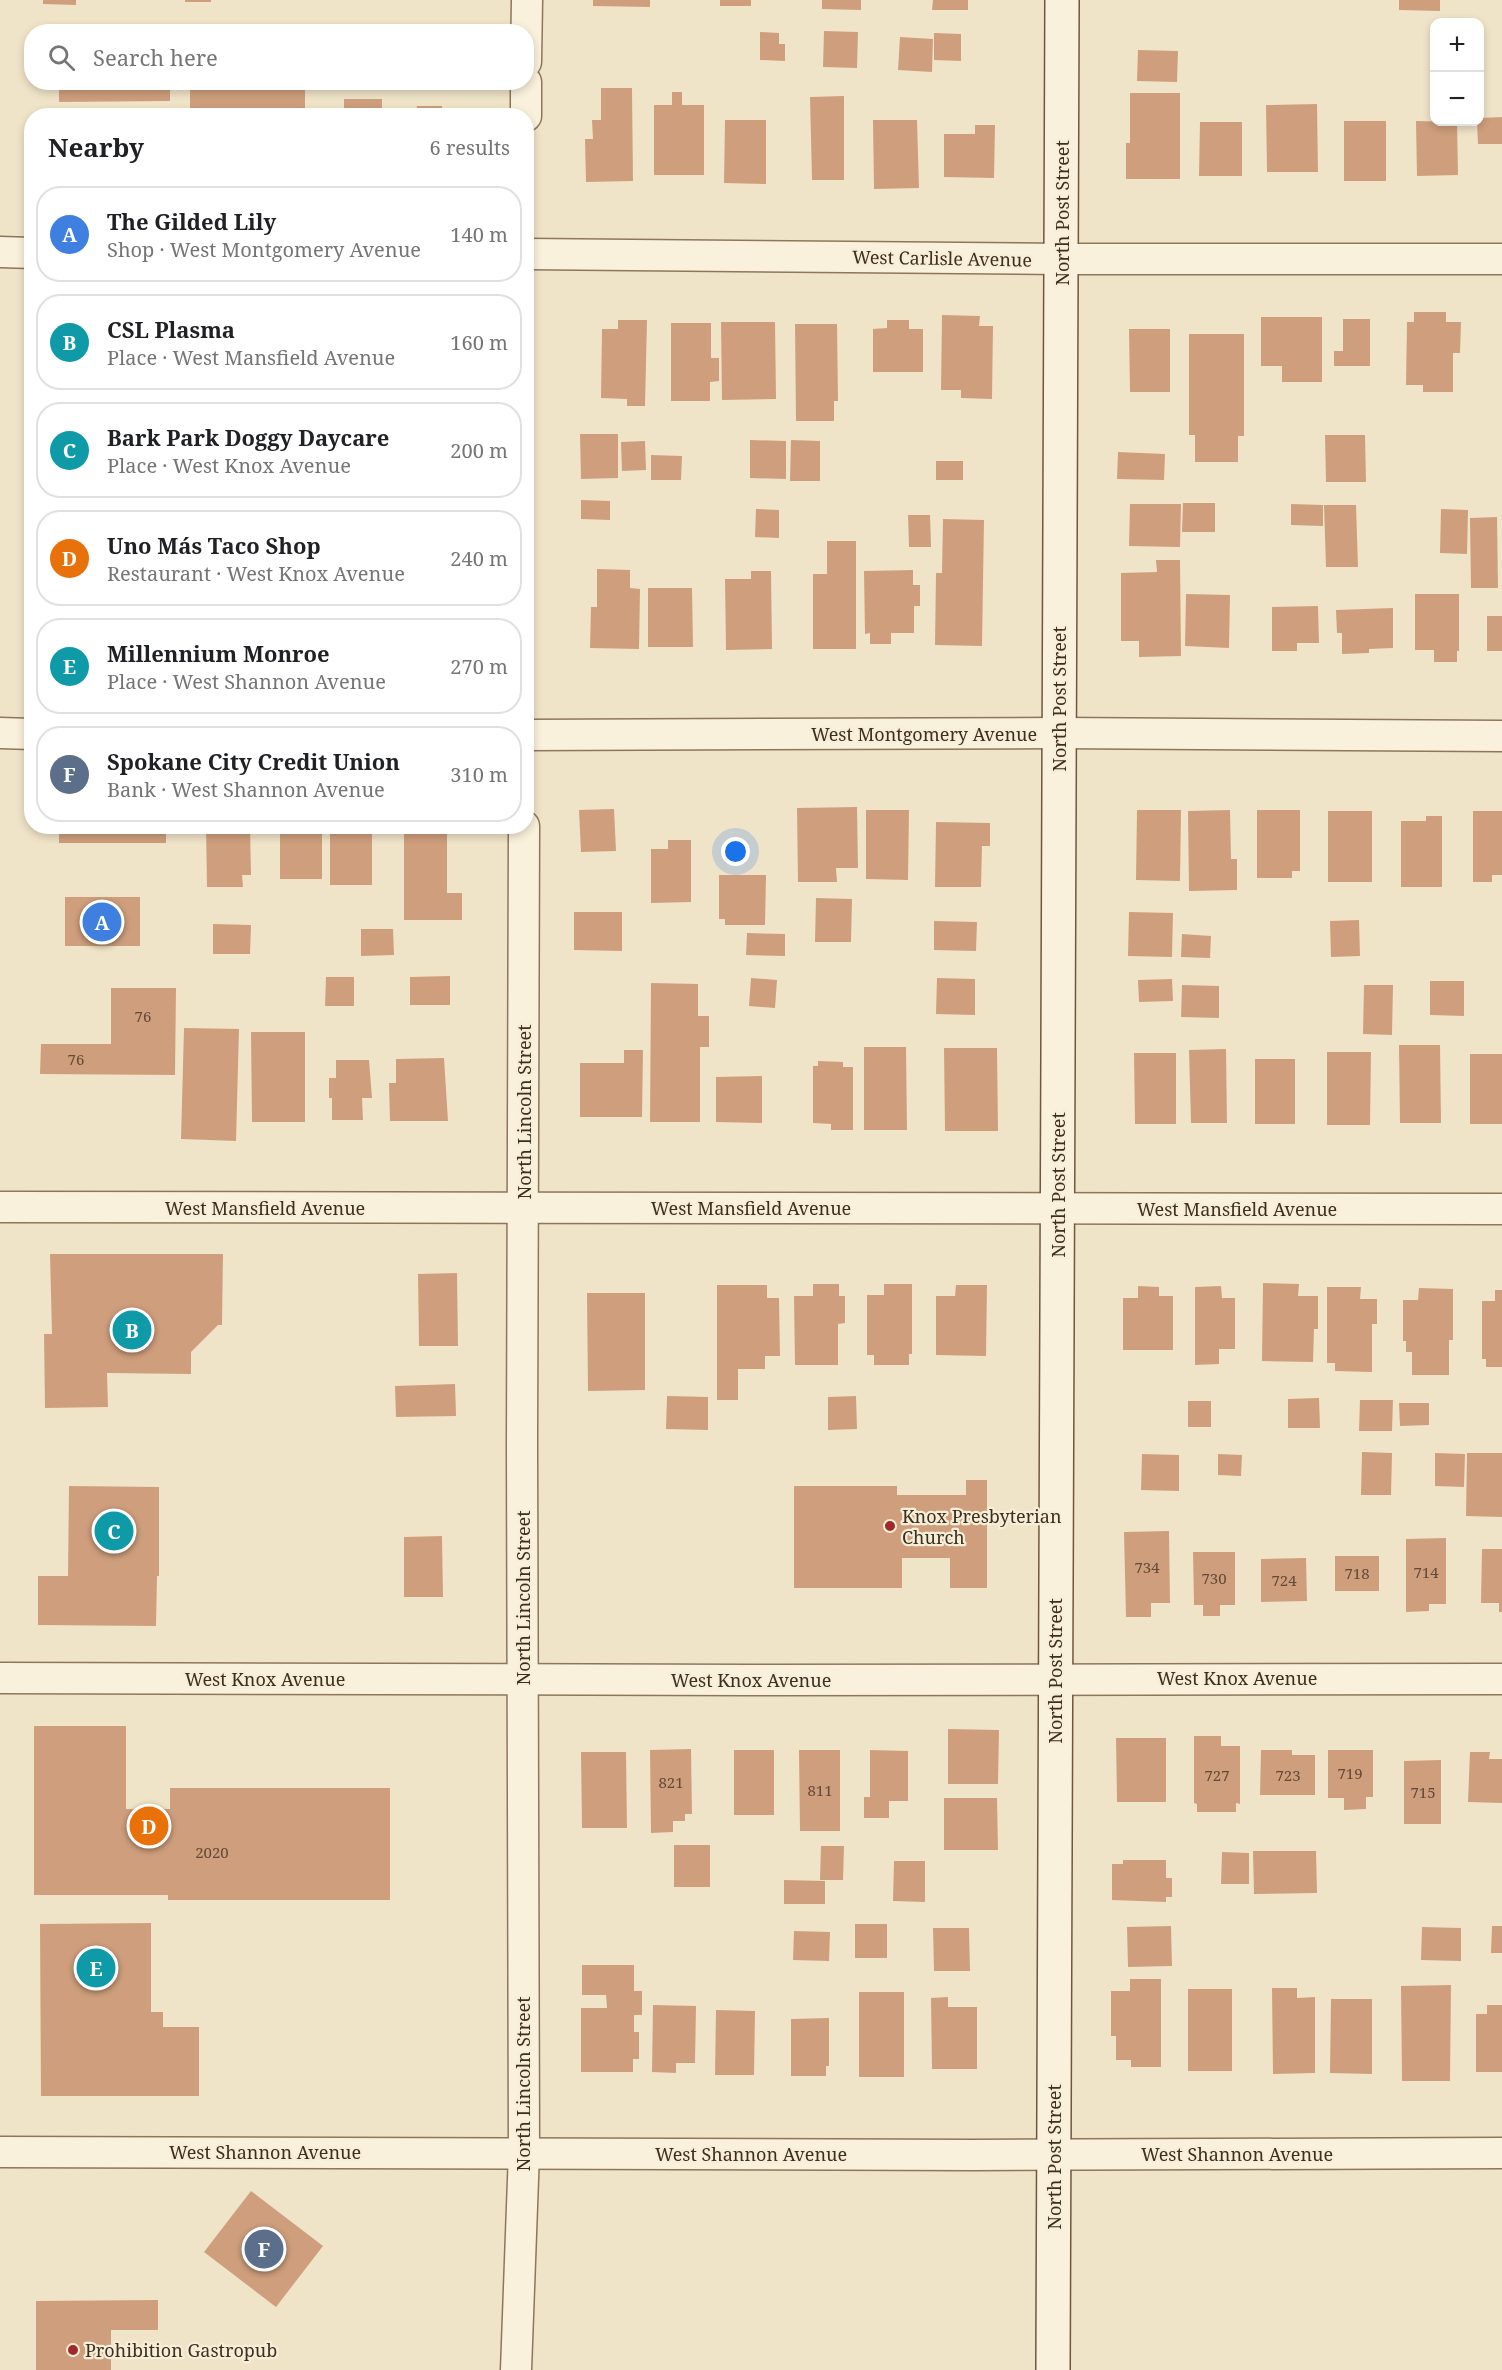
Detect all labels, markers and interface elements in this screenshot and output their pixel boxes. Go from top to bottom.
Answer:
map controls [1430,18,1484,126]
button: + [1430,18,1484,72]
search box [24,24,534,90]
icon: search [45,41,78,74]
text: Search here [93,42,218,72]
button: − [1430,72,1484,126]
text: Nearby [48,129,144,165]
text: 6 results [430,134,510,161]
street label: North Post Street [1050,140,1074,286]
text: The Gilded Lily [107,206,276,236]
text: A [62,221,77,248]
text: 140 m [450,221,508,248]
text: Shop · West Montgomery Avenue [107,236,421,263]
street label: West Carlisle Avenue [852,244,1032,272]
text: CSL Plasma [107,314,235,344]
text: B [63,329,76,356]
text: 160 m [450,329,508,356]
text: Place · West Mansfield Avenue [107,344,395,371]
text: Bark Park Doggy Daycare [107,422,389,452]
text: C [63,437,76,464]
text: 200 m [450,437,508,464]
text: Place · West Knox Avenue [107,452,351,479]
text: Uno Más Taco Shop [107,530,321,560]
text: D [62,545,77,572]
text: 240 m [450,545,508,572]
text: Restaurant · West Knox Avenue [107,560,405,587]
street label: North Post Street [1047,626,1071,772]
text: Millennium Monroe [107,638,330,668]
text: E [63,653,76,680]
text: 270 m [450,653,508,680]
text: Place · West Shannon Avenue [107,668,386,695]
street label: West Montgomery Avenue [811,722,1037,746]
text: Spokane City Credit Union [107,746,400,776]
text: F [63,761,76,788]
text: 310 m [450,761,508,788]
text: Bank · West Shannon Avenue [107,776,385,803]
your location [721,837,750,866]
pin: A [82,900,122,944]
house number: 76 [135,1006,151,1026]
street label: North Lincoln Street [512,1025,536,1199]
house number: 76 [68,1049,84,1069]
street label: North Post Street [1046,1112,1070,1258]
street label: West Mansfield Avenue [165,1196,365,1220]
street label: West Mansfield Avenue [651,1196,851,1220]
street label: West Mansfield Avenue [1137,1197,1337,1221]
pin: B [112,1308,152,1352]
place label: Knox Presbyterian Church [902,1504,1062,1549]
pin: C [94,1508,134,1553]
street label: North Lincoln Street [511,1511,535,1685]
marker: Knox Presbyterian Church [883,1519,897,1533]
house number: 734 [1134,1557,1160,1577]
house number: 714 [1413,1562,1439,1582]
house number: 718 [1344,1563,1370,1583]
house number: 730 [1201,1568,1227,1588]
house number: 724 [1271,1570,1297,1590]
street label: North Post Street [1043,1598,1067,1744]
street label: West Knox Avenue [1157,1666,1317,1690]
street label: West Knox Avenue [185,1667,345,1691]
street label: West Knox Avenue [671,1668,831,1692]
house number: 719 [1337,1763,1363,1783]
house number: 727 [1204,1765,1230,1785]
house number: 723 [1275,1765,1301,1785]
house number: 821 [658,1772,684,1792]
house number: 811 [807,1780,833,1800]
house number: 715 [1410,1782,1436,1802]
pin: D [130,1804,168,1848]
house number: 2020 [195,1842,229,1862]
pin: E [76,1946,116,1990]
street label: North Lincoln Street [511,1997,535,2171]
street label: North Post Street [1042,2084,1066,2230]
street label: West Shannon Avenue [169,2140,361,2164]
street label: West Shannon Avenue [655,2142,847,2166]
street label: West Shannon Avenue [1141,2142,1333,2166]
pin: F [244,2226,284,2272]
place label: Prohibition Gastropub [85,2338,277,2362]
marker: Prohibition Gastropub [66,2343,80,2357]

